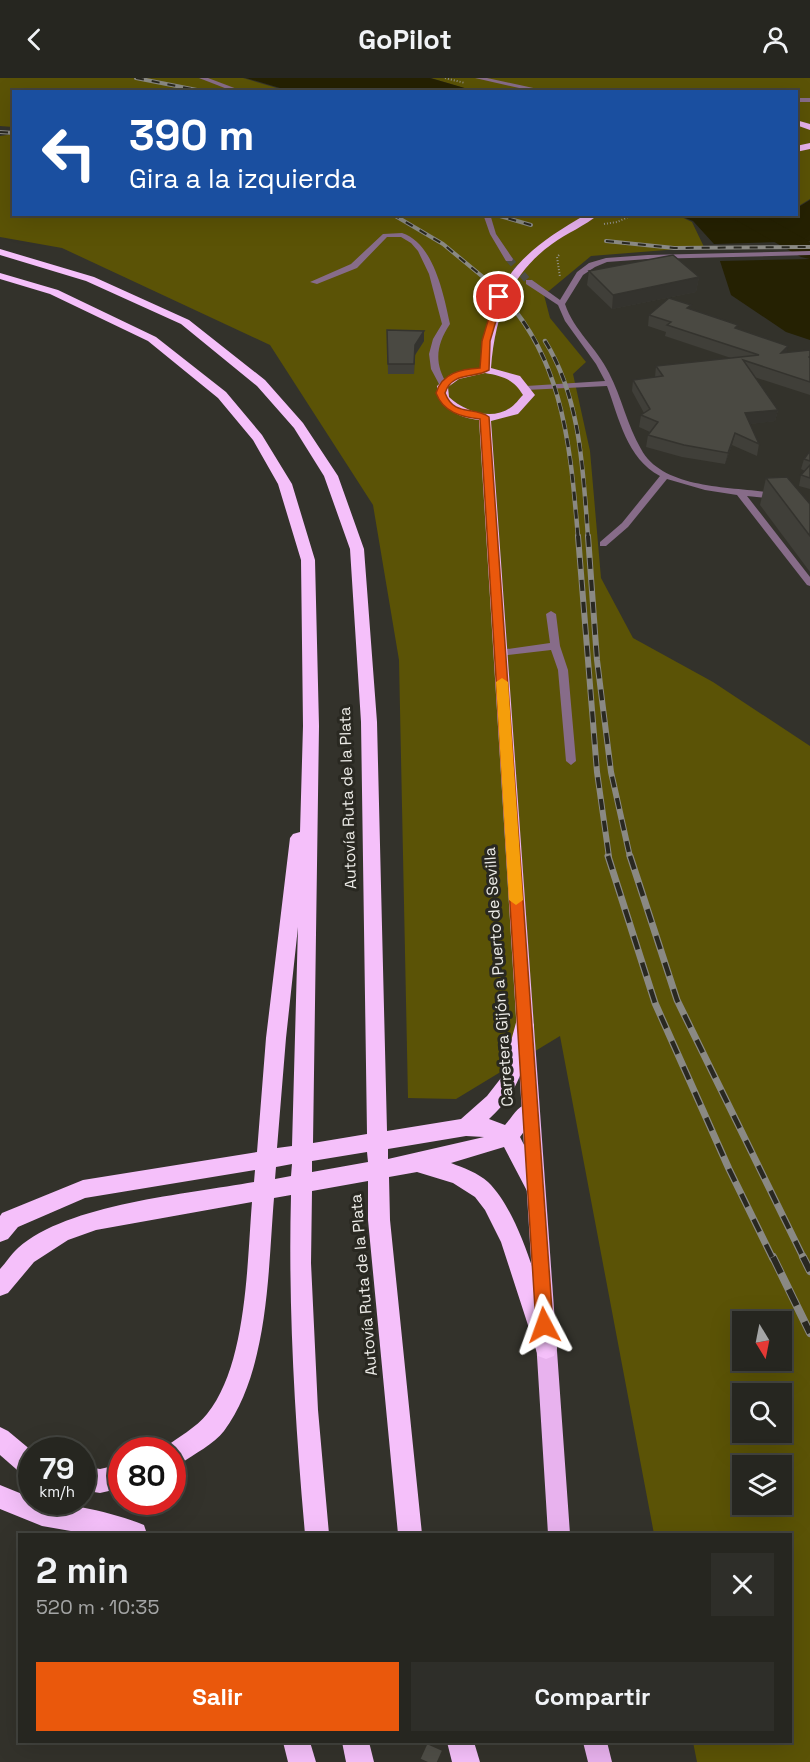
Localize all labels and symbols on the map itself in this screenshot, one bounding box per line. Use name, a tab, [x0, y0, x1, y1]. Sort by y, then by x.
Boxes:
pin	[473, 271, 524, 322]
street label: Autovía Ruta de la Plata	[334, 706, 361, 890]
street label: Carretera Gijón a Puerto de Sevilla	[479, 847, 518, 1107]
street label: Autovía Ruta de la Plata	[345, 1193, 382, 1377]
position arrow	[512, 1293, 576, 1357]
north arrow	[732, 1311, 792, 1371]
speed limit sign: 80	[108, 1437, 186, 1515]

